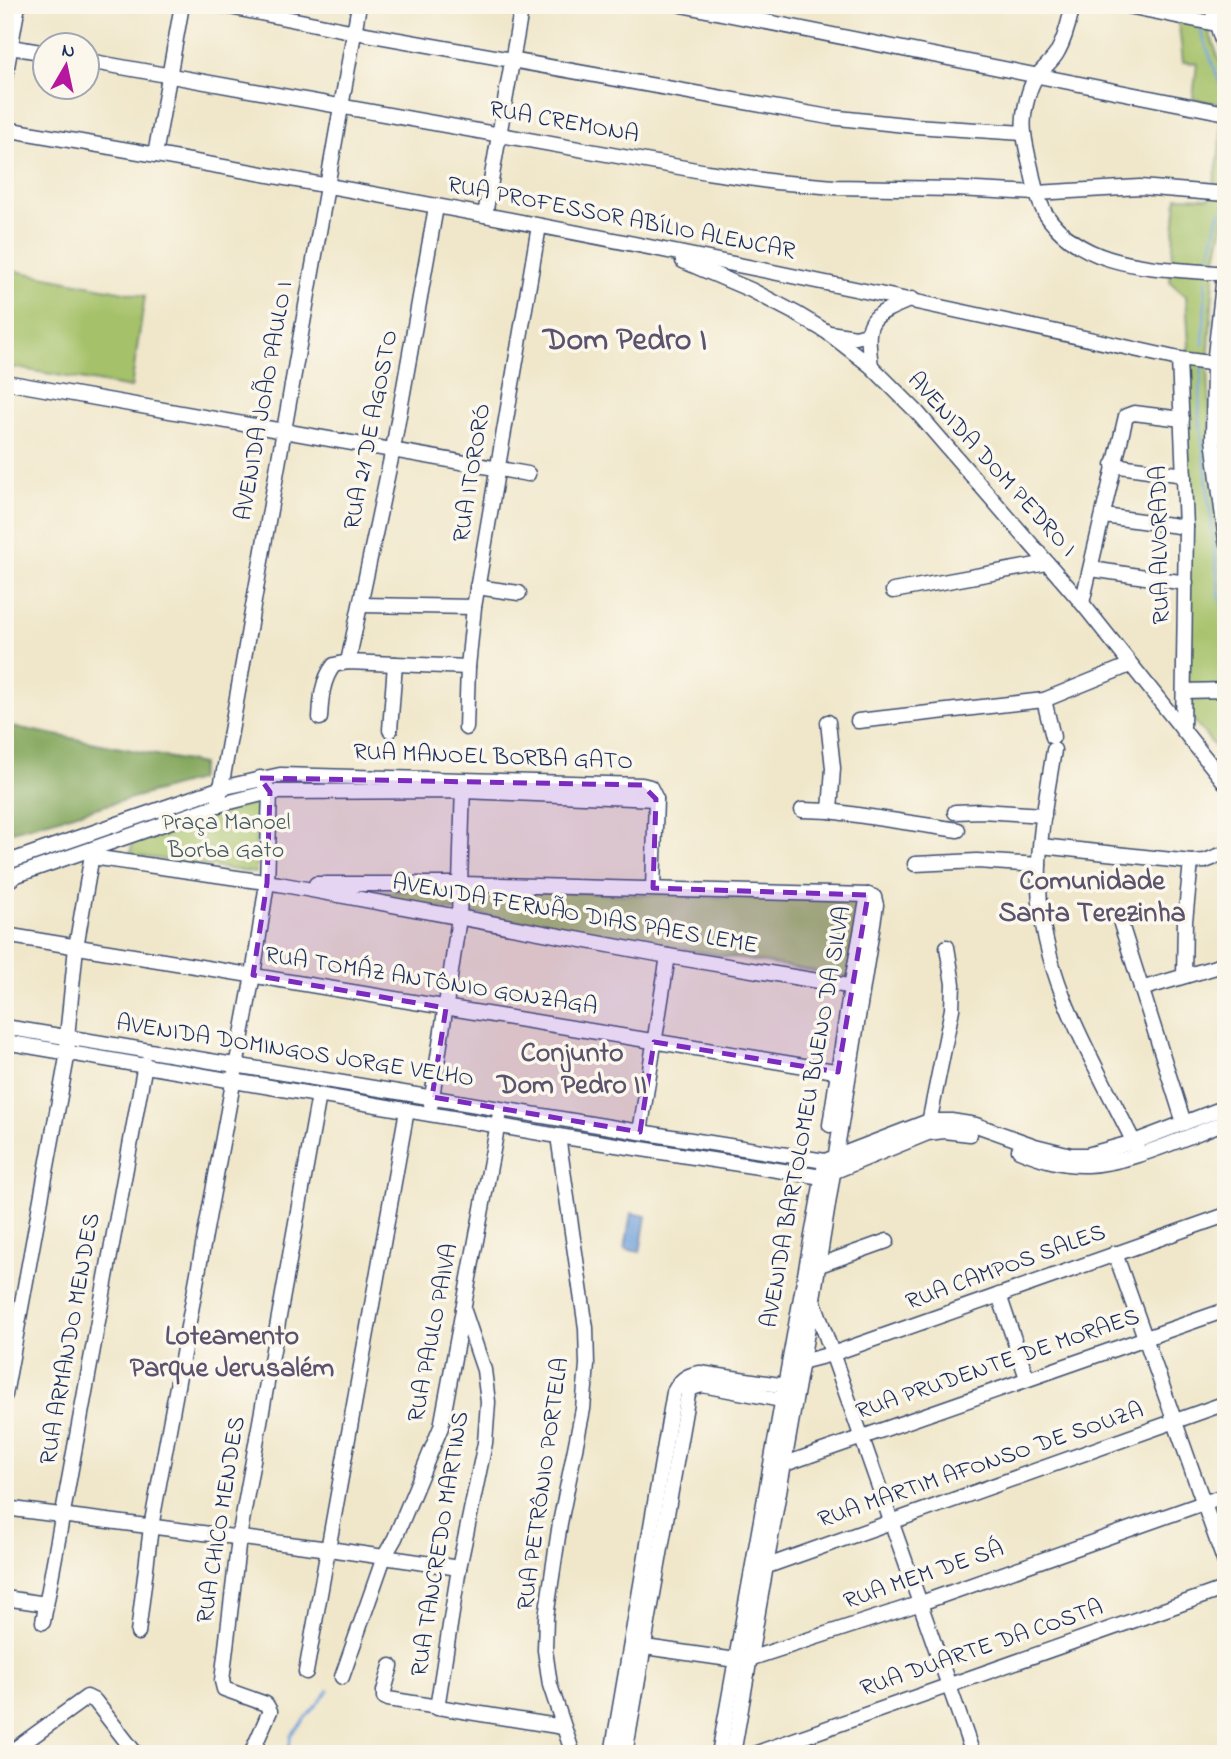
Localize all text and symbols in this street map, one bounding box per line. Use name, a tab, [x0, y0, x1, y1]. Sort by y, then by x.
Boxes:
north arrow	[32, 32, 102, 102]
text: N	[60, 37, 77, 66]
street label: RUA CREMONA	[486, 93, 642, 153]
street label: RUA PROFESSOR ABÍLIO ALENCAR	[444, 168, 799, 270]
street label: AVENIDA JOÃO PAULO I	[227, 279, 303, 523]
district label: Dom Pedro I	[541, 318, 707, 365]
street label: RUA 21 DE AGOSTO	[335, 327, 409, 533]
street label: AVENIDA DOM PEDRO I	[898, 365, 1084, 565]
street label: RUA ITORORÓ	[445, 401, 501, 545]
street label: RUA ALVORADA	[1142, 465, 1180, 625]
street label: RUA MANOEL BORBA GATO	[352, 736, 634, 780]
park label: Praça Manoel Borba Gato	[161, 806, 291, 869]
district label: Comunidade Santa Terezinha	[998, 862, 1186, 935]
street label: AVENIDA FERNÃO DIAS PAES LEME	[389, 866, 761, 964]
street label: AVENIDA BARTOLOMEU BUENO DA SILVA	[753, 903, 861, 1331]
street label: RUA TOMÁZ ANTÔNIO GONZAGA	[262, 938, 600, 1026]
street label: AVENIDA DOMINGOS JORGE VELHO	[114, 1006, 476, 1098]
district label: Conjunto Dom Pedro II	[495, 1034, 647, 1107]
street label: RUA ARMANDO MENDES	[32, 1210, 110, 1468]
street label: RUA CAMPOS SALES	[901, 1216, 1111, 1320]
street label: RUA PAULO PAIVA	[400, 1241, 468, 1425]
street label: RUA PRUDENTE DE MORAES	[851, 1300, 1145, 1430]
district label: Loteamento Parque Jerusalém	[130, 1317, 335, 1390]
street label: RUA PETRÔNIO PORTELA	[509, 1355, 579, 1613]
street label: RUA MARTIM AFONSO DE SOUZA	[813, 1394, 1149, 1538]
street label: RUA TANCREDO MARTINS	[403, 1409, 479, 1679]
street label: RUA CHICO MENDES	[188, 1414, 256, 1626]
street label: RUA MEM DE SÁ	[839, 1532, 1009, 1620]
street label: RUA DUARTE DA COSTA	[856, 1591, 1108, 1707]

